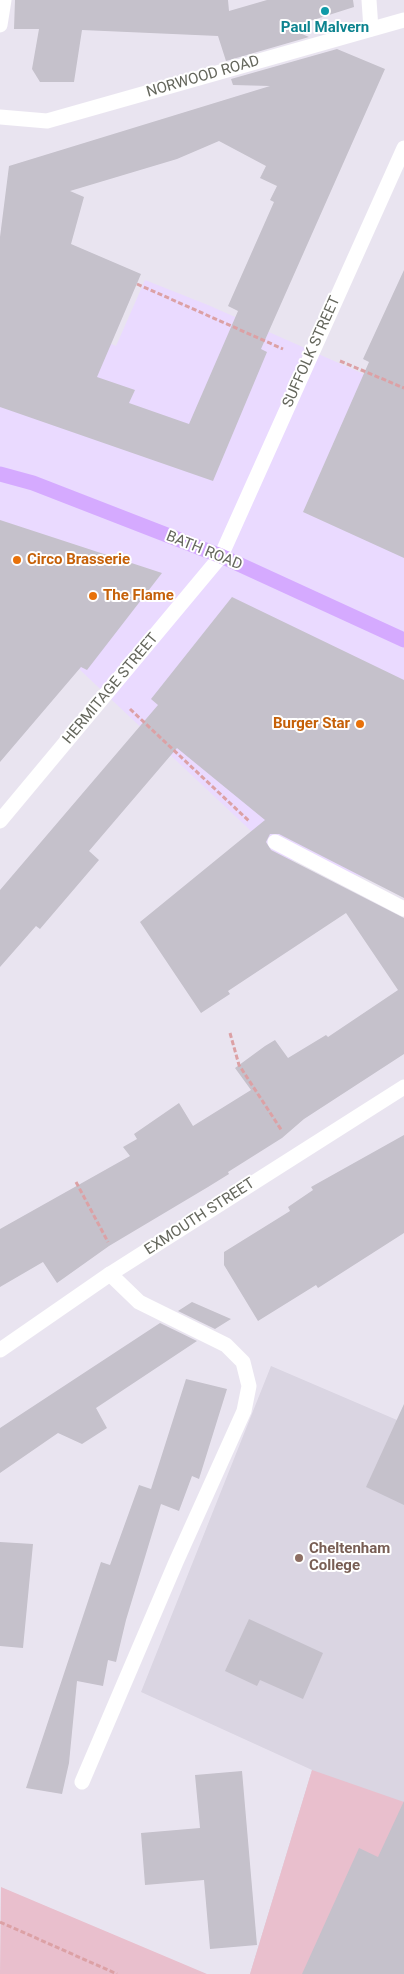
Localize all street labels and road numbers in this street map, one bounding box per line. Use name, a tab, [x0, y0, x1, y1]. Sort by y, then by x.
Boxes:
street label: NORWOOD ROAD	[144, 52, 262, 102]
street label: SUFFOLK STREET	[279, 294, 345, 410]
street label: BATH ROAD	[163, 528, 245, 574]
street label: HERMITAGE STREET	[59, 630, 163, 748]
street label: EXMOUTH STREET	[142, 1175, 258, 1259]

